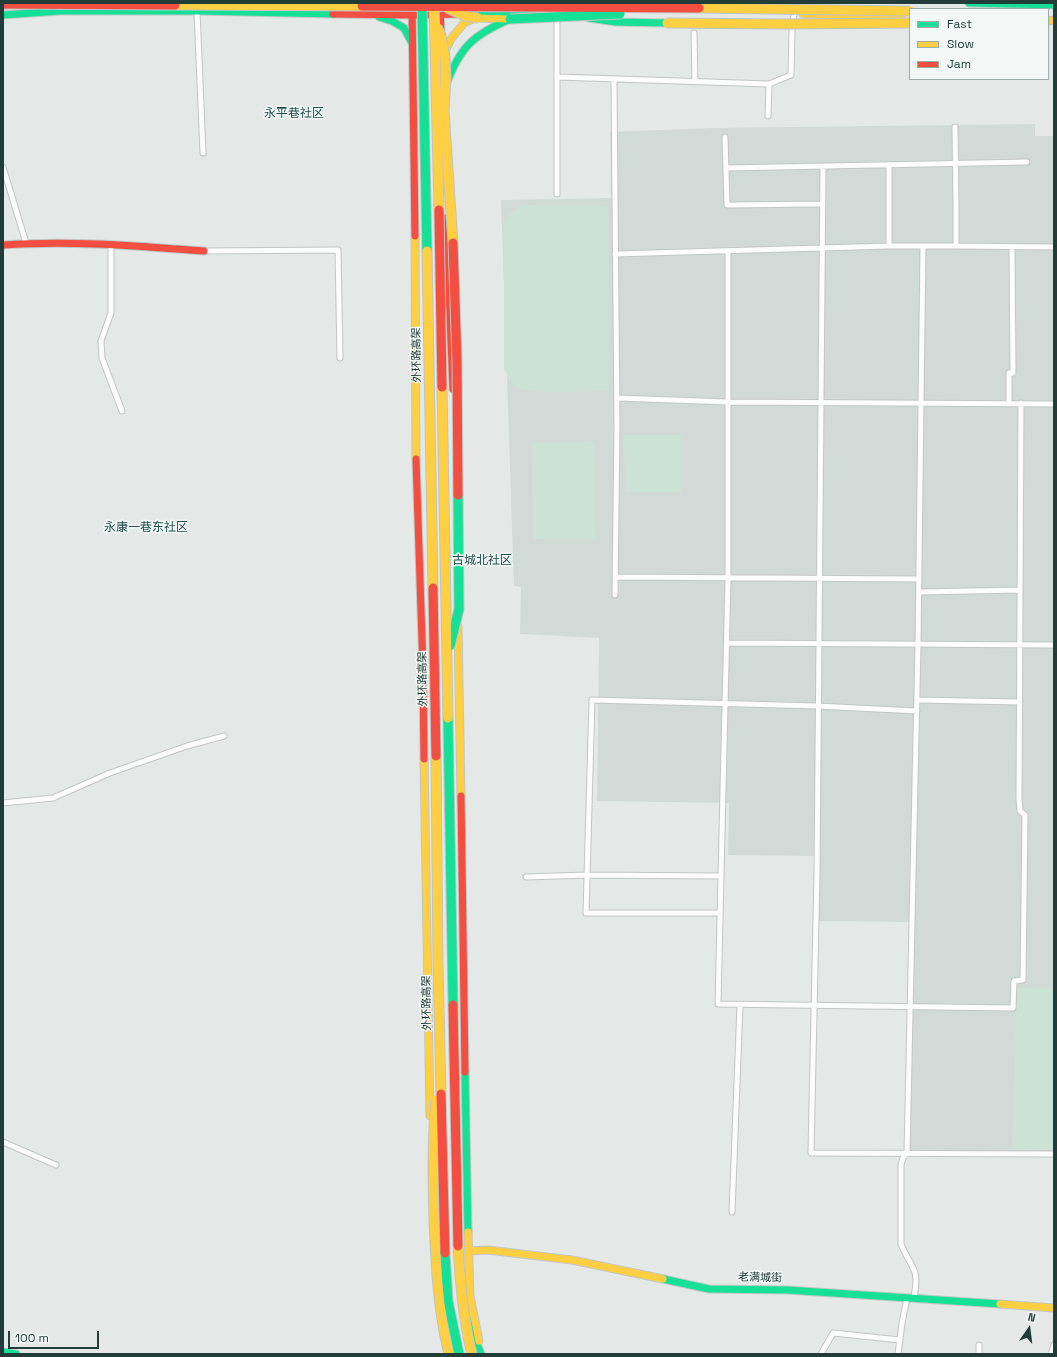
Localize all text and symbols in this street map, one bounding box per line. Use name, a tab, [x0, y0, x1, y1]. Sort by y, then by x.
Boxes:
legend	[909, 8, 1049, 80]
text: Fast	[947, 16, 972, 32]
text: Slow	[947, 36, 974, 52]
text: Jam	[947, 56, 971, 72]
district label: 永平巷社区	[264, 107, 324, 121]
street label: 外环路高架	[410, 327, 424, 383]
district label: 永康一巷东社区	[104, 521, 188, 535]
district label: 古城北社区	[452, 554, 512, 568]
street label: 外环路高架	[416, 651, 430, 707]
street label: 外环路高架	[420, 975, 434, 1031]
street label: 老满城街	[738, 1271, 782, 1285]
north arrow	[1009, 1309, 1049, 1349]
text: N	[1027, 1310, 1037, 1325]
scale bar	[10, 1323, 101, 1349]
text: 100 m	[15, 1330, 49, 1346]

